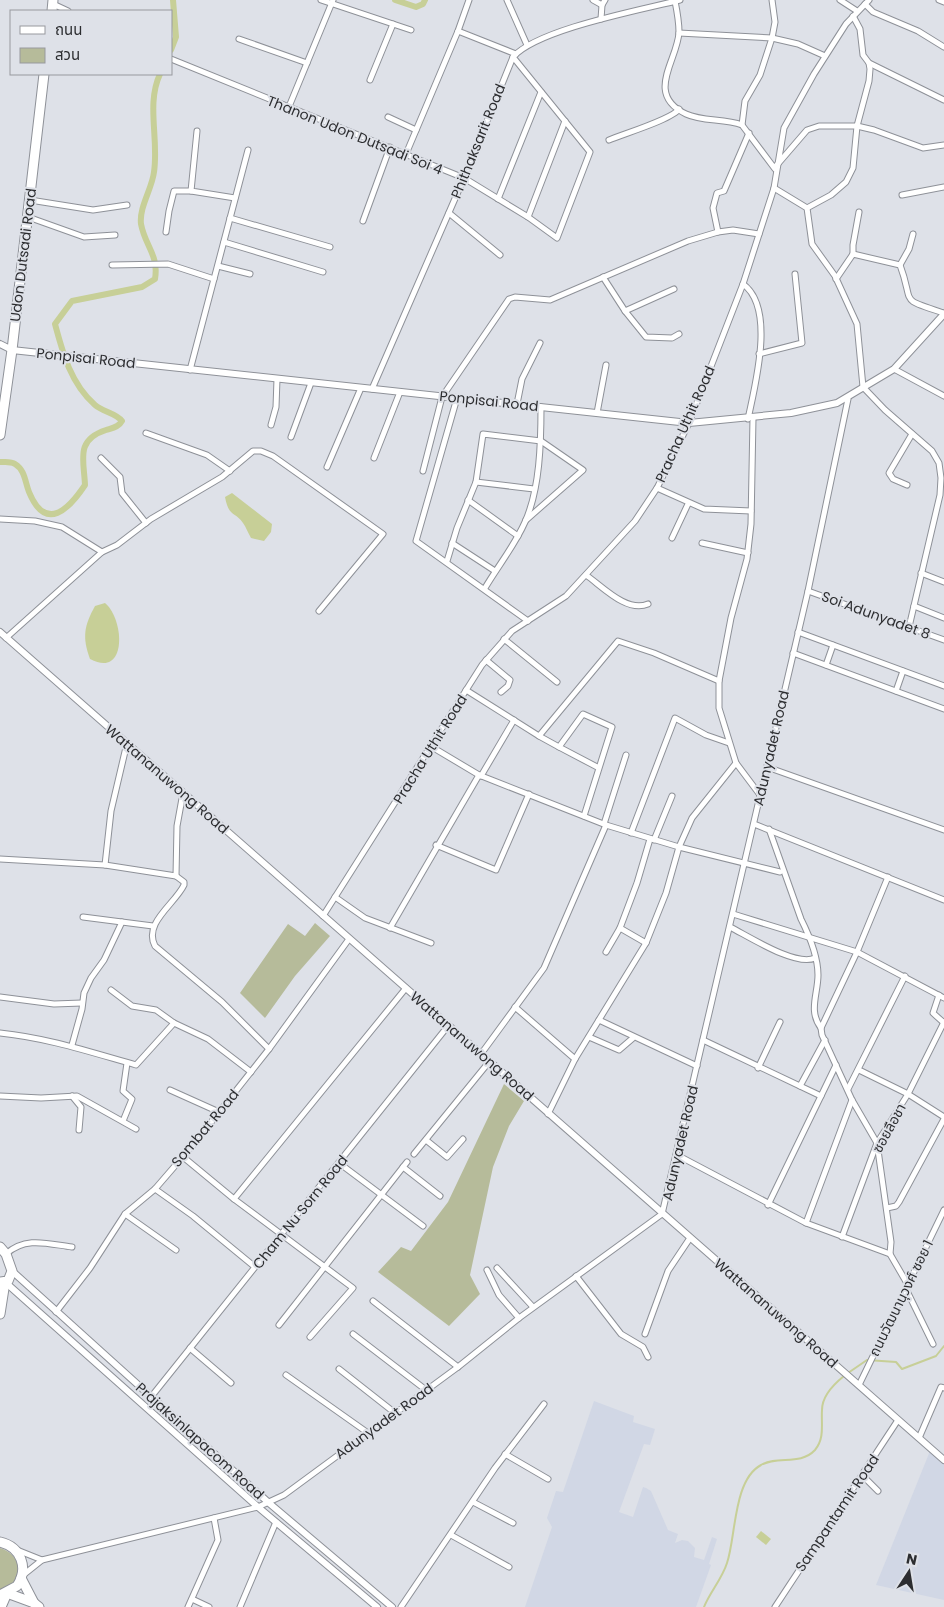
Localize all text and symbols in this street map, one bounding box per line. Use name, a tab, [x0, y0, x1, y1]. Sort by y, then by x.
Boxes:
legend	[10, 10, 172, 75]
text: ถนน	[55, 19, 82, 40]
text: สวน	[55, 44, 80, 65]
street label: Phithaksarit Road	[446, 81, 510, 201]
street label: Thanon Udon Dutsadi Soi 4	[264, 91, 446, 180]
street label: Udon Dutsadi Road	[5, 187, 41, 323]
street label: Ponpisai Road	[36, 343, 136, 373]
street label: Pracha Uthit Road	[650, 363, 720, 485]
street label: Ponpisai Road	[439, 386, 539, 416]
street label: Soi Adunyadet 8	[819, 586, 933, 644]
street label: Adunyadet Road	[748, 688, 794, 808]
street label: Pracha Uthit Road	[388, 690, 472, 808]
street label: Wattananuwong Road	[101, 720, 233, 838]
street label: Wattananuwong Road	[406, 987, 538, 1105]
street label: Adunyadet Road	[657, 1083, 703, 1203]
street label: Sombat Road	[167, 1085, 243, 1171]
street label: ซอยลือชา	[867, 1100, 911, 1156]
street label: Cham Nu Sorn Road	[248, 1151, 352, 1273]
street label: ถนนวัฒนานุวงศ์ ซอย 1	[864, 1236, 938, 1360]
street label: Wattananuwong Road	[710, 1254, 842, 1372]
street label: Prajaksinlapacom Road	[131, 1378, 269, 1504]
street label: Adunyadet Road	[331, 1378, 437, 1464]
street label: Sampantamit Road	[790, 1450, 884, 1576]
north arrow	[884, 1547, 934, 1597]
text: N	[904, 1548, 919, 1570]

